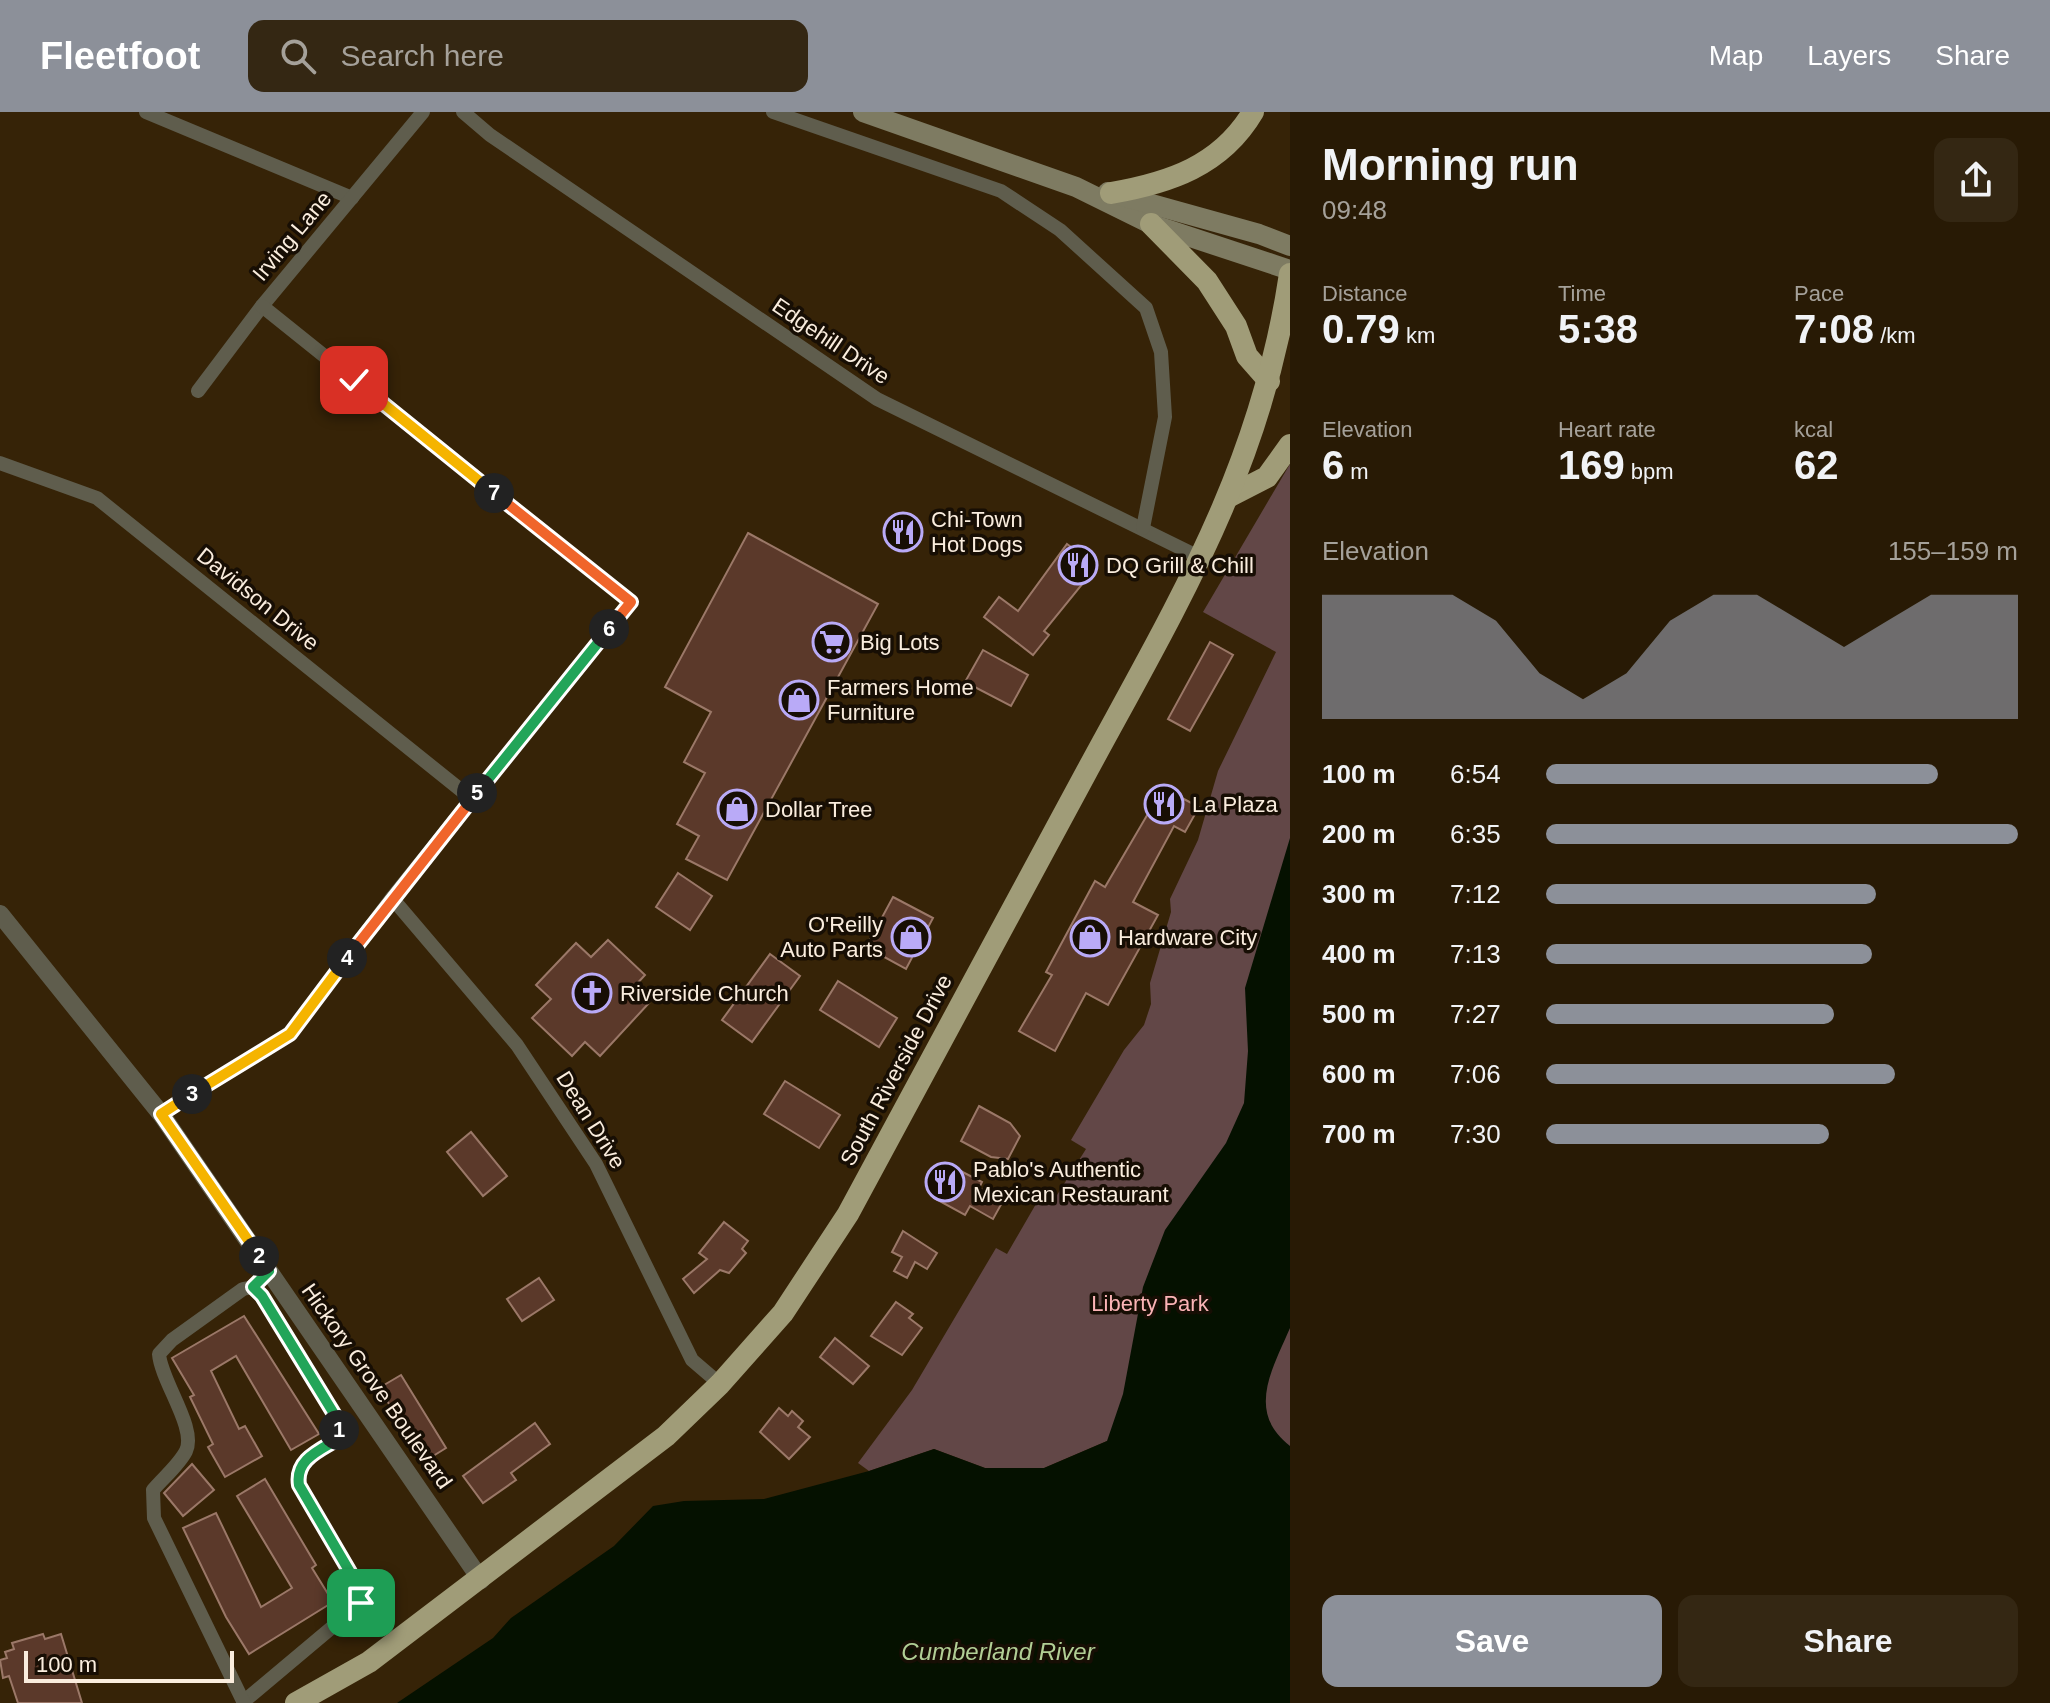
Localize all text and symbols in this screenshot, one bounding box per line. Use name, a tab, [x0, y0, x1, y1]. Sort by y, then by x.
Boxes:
search box	[248, 20, 808, 92]
icon: search	[276, 34, 320, 78]
text: Fleetfoot	[40, 35, 200, 77]
text: Search here	[340, 39, 504, 72]
text: Map	[1709, 40, 1763, 71]
text: Layers	[1807, 40, 1891, 71]
text: Share	[1935, 40, 2010, 71]
button: share	[1934, 138, 2018, 222]
text: Morning run	[1322, 140, 1579, 189]
street label: Irving Lane	[247, 186, 337, 286]
text: 09:48	[1322, 195, 1387, 225]
text: Distance	[1322, 281, 1408, 306]
text: Time	[1558, 281, 1606, 306]
text: Pace	[1794, 281, 1844, 306]
street label: Edgehill Drive	[768, 293, 894, 389]
text: 0.79	[1322, 307, 1400, 351]
text: 5:38	[1558, 307, 1638, 351]
text: 7:08	[1794, 307, 1874, 351]
text: km	[1400, 323, 1435, 348]
text: /km	[1874, 323, 1916, 348]
pin	[320, 346, 388, 414]
icon: check	[332, 358, 376, 402]
text: Elevation	[1322, 417, 1413, 442]
text: Heart rate	[1558, 417, 1656, 442]
text: kcal	[1794, 417, 1833, 442]
text: 6	[1322, 443, 1344, 487]
text: 169	[1558, 443, 1625, 487]
text: 62	[1794, 443, 1839, 487]
text: m	[1344, 459, 1369, 484]
text: bpm	[1625, 459, 1674, 484]
pin: 7	[474, 473, 514, 513]
text: 7	[488, 480, 500, 505]
place label: Chi-Town Hot Dogs	[931, 507, 1023, 557]
restaurant icon: Chi-Town Hot Dogs	[882, 511, 924, 553]
text: Elevation	[1322, 536, 1429, 566]
text: 155–159 m	[1888, 536, 2018, 566]
street label: Davidson Drive	[192, 542, 324, 656]
restaurant icon: DQ Grill & Chill	[1057, 544, 1099, 586]
place label: DQ Grill & Chill	[1106, 553, 1254, 578]
pin: 6	[589, 609, 629, 649]
text: 6	[603, 616, 615, 641]
supermarket icon: Big Lots	[811, 621, 853, 663]
place label: Big Lots	[860, 630, 940, 655]
place label: Farmers Home Furniture	[827, 675, 974, 725]
shop icon: Farmers Home Furniture	[778, 679, 820, 721]
text: 100 m	[1322, 759, 1396, 789]
text: 6:54	[1450, 759, 1501, 789]
pin: 5	[457, 773, 497, 813]
text: 5	[471, 780, 483, 805]
restaurant icon: La Plaza	[1143, 783, 1185, 825]
shop icon: Dollar Tree	[716, 788, 758, 830]
place label: La Plaza	[1192, 792, 1278, 817]
place label: Dollar Tree	[765, 797, 873, 822]
text: 200 m	[1322, 819, 1396, 849]
text: 6:35	[1450, 819, 1501, 849]
text: 300 m	[1322, 879, 1396, 909]
text: 7:12	[1450, 879, 1501, 909]
place label: O'Reilly Auto Parts	[780, 912, 883, 962]
shop icon: O'Reilly Auto Parts	[890, 916, 932, 958]
shop icon: Hardware City	[1069, 916, 1111, 958]
place label: Hardware City	[1118, 925, 1257, 950]
pin: 4	[327, 938, 367, 978]
text: 400 m	[1322, 939, 1396, 969]
text: 7:13	[1450, 939, 1501, 969]
text: 4	[341, 945, 353, 970]
street label: South Riverside Drive	[835, 970, 957, 1170]
church icon: Riverside Church	[571, 972, 613, 1014]
place label: Riverside Church	[620, 981, 789, 1006]
text: 500 m	[1322, 999, 1396, 1029]
text: 7:27	[1450, 999, 1501, 1029]
text: 600 m	[1322, 1059, 1396, 1089]
text: 7:06	[1450, 1059, 1501, 1089]
street label: Dean Drive	[551, 1067, 631, 1173]
pin: 3	[172, 1074, 212, 1114]
text: 3	[186, 1081, 198, 1106]
text: 700 m	[1322, 1119, 1396, 1149]
text: 7:30	[1450, 1119, 1501, 1149]
place label: Pablo's Authentic Mexican Restaurant	[973, 1157, 1169, 1207]
restaurant icon: Pablo's Authentic Mexican Restaurant	[924, 1161, 966, 1203]
pin: 2	[239, 1236, 279, 1276]
text: 2	[253, 1243, 265, 1268]
street label: Hickory Grove Boulevard	[297, 1279, 457, 1493]
park label: Liberty Park	[1091, 1291, 1210, 1316]
pin: 1	[319, 1410, 359, 1450]
text: 1	[333, 1417, 345, 1442]
pin	[327, 1569, 395, 1637]
icon: arrive	[339, 1581, 383, 1625]
button: Save	[1322, 1595, 1662, 1687]
button: Share	[1678, 1595, 2018, 1687]
water label: Cumberland River	[901, 1638, 1096, 1665]
scale bar	[24, 1647, 234, 1683]
text: 100 m	[36, 1652, 97, 1677]

